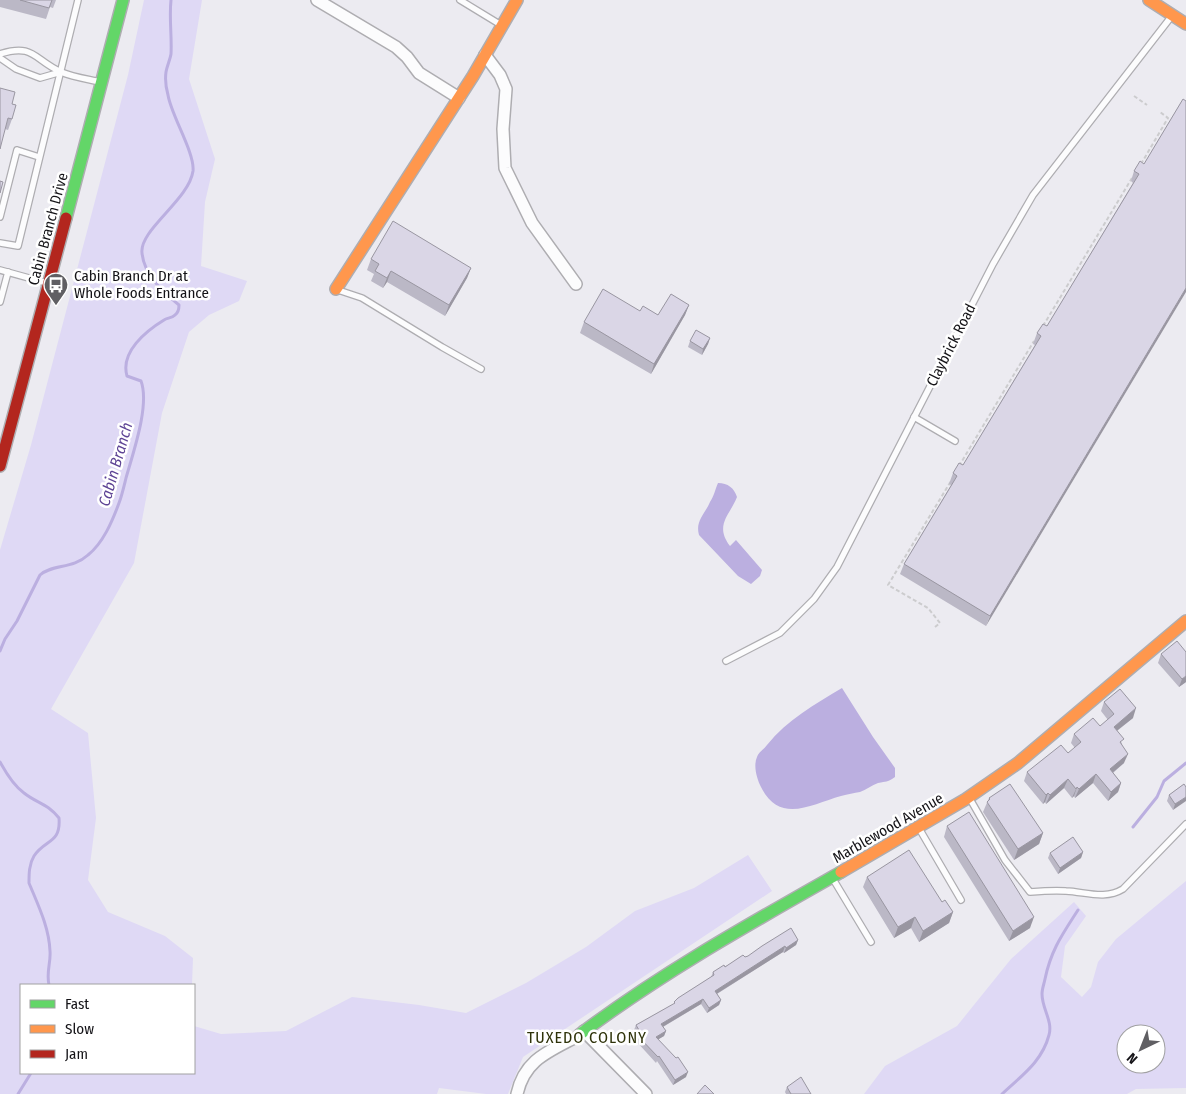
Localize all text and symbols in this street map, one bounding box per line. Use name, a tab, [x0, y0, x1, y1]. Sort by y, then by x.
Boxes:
street label: Cabin Branch Drive	[24, 171, 72, 287]
place label: Cabin Branch Dr at Whole Foods Entrance	[74, 267, 209, 302]
bus stop icon: Cabin Branch Dr at Whole Foods Entrance	[43, 272, 69, 306]
street label: Claybrick Road	[923, 301, 979, 389]
water label: Cabin Branch	[94, 420, 137, 508]
street label: Marblewood Avenue	[829, 789, 947, 867]
legend	[20, 984, 195, 1074]
text: Fast	[65, 995, 89, 1013]
text: Slow	[65, 1020, 94, 1038]
north arrow	[1116, 1024, 1166, 1074]
district label: TUXEDO COLONY	[527, 1028, 647, 1047]
text: Jam	[65, 1045, 88, 1063]
text: N	[1124, 1049, 1141, 1067]

